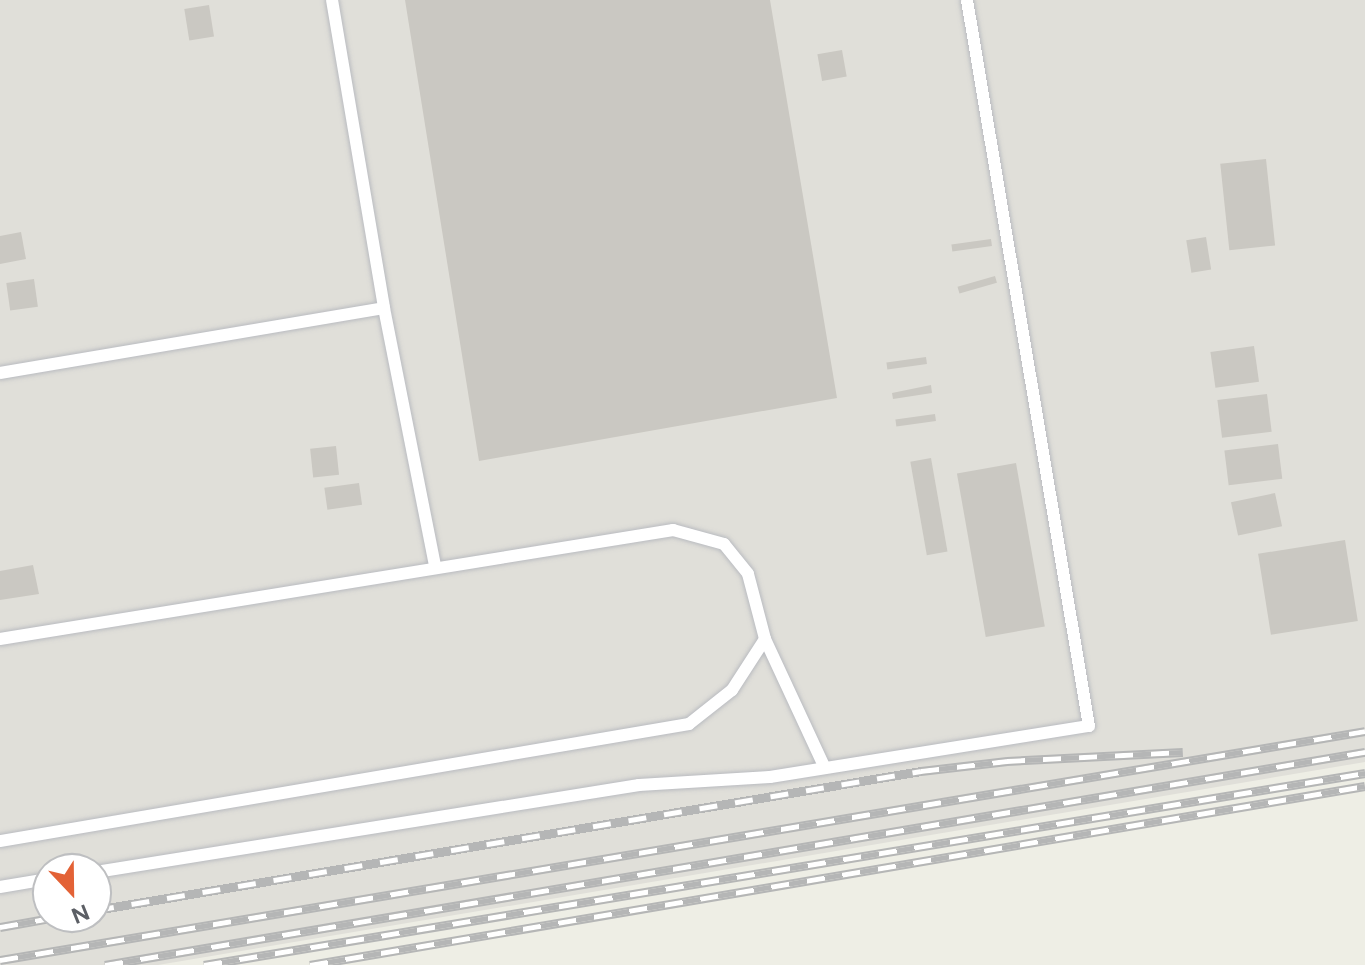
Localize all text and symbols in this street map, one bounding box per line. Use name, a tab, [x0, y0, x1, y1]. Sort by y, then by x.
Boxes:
north arrow	[32, 853, 112, 933]
text: N	[67, 898, 93, 930]

